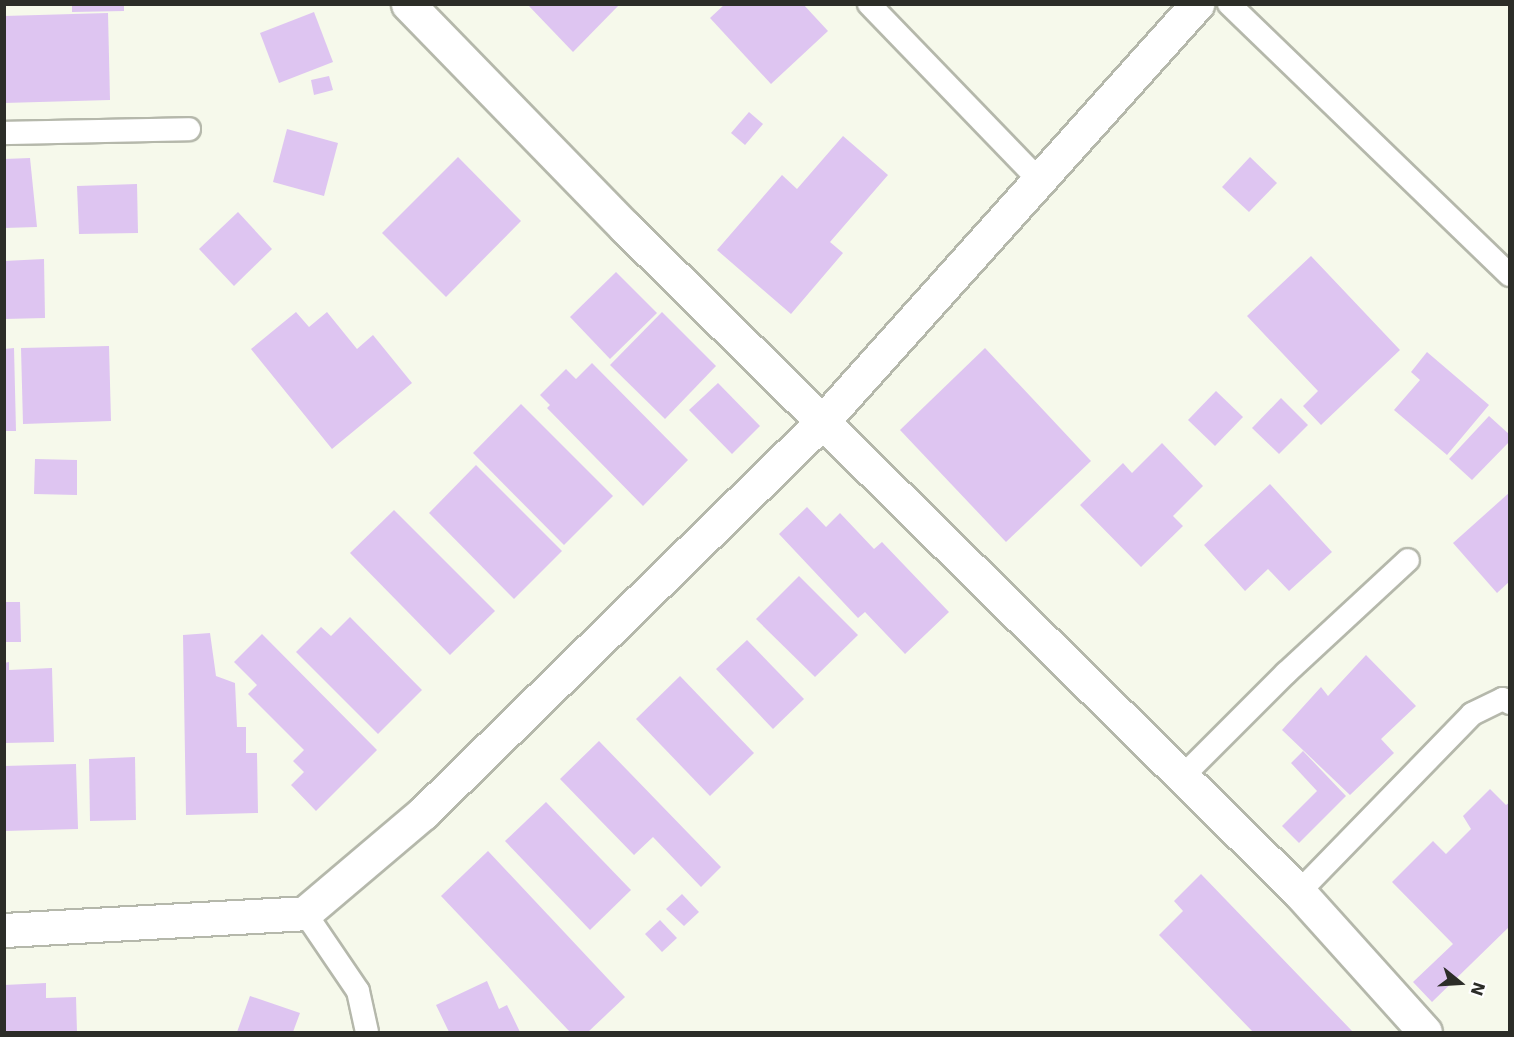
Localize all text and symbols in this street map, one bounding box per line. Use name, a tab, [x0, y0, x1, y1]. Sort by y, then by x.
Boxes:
north arrow	[1430, 953, 1490, 1013]
text: N	[1466, 979, 1489, 998]

